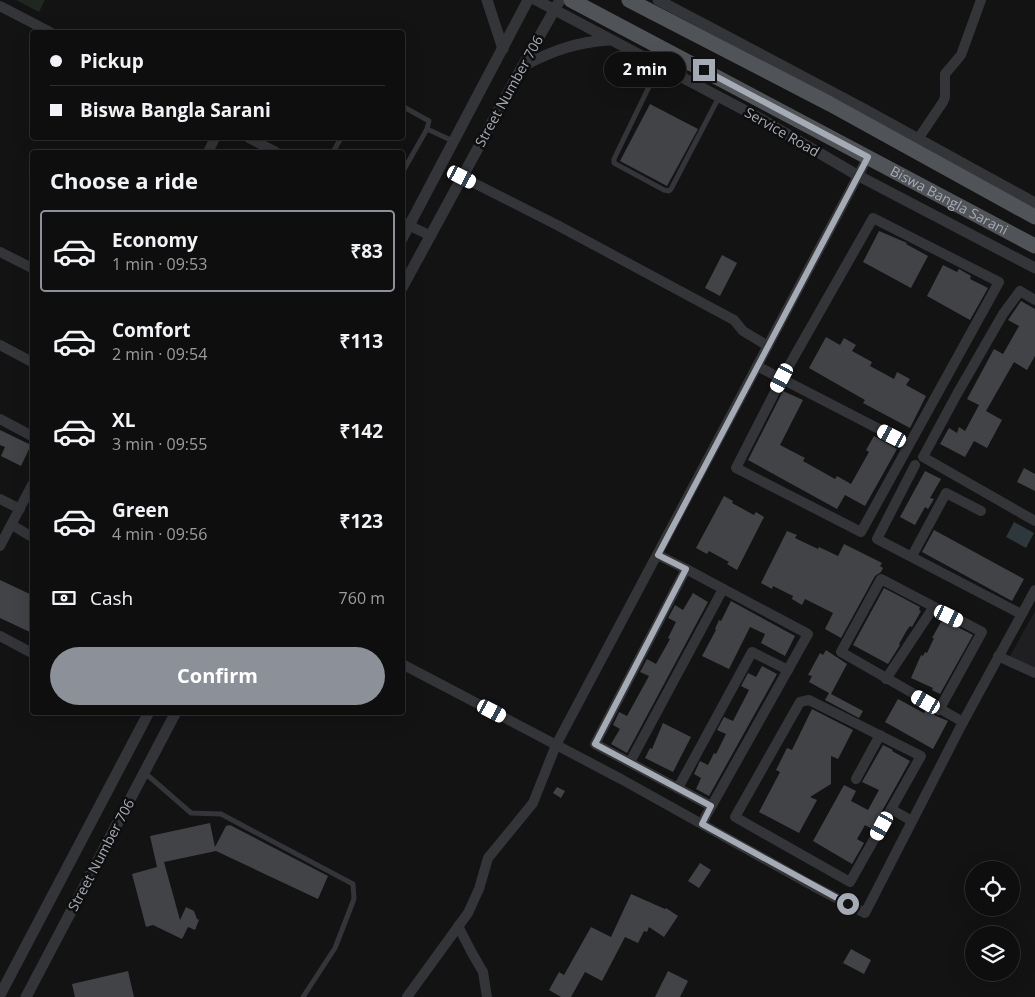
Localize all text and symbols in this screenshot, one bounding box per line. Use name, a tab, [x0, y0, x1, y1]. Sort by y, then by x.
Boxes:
street label: Street Number 706	[470, 32, 547, 150]
text: Pickup	[80, 48, 144, 74]
callout: 2 min	[604, 52, 686, 88]
text: 2 min	[623, 58, 667, 80]
route end	[693, 59, 715, 81]
text: Biswa Bangla Sarani	[80, 97, 271, 123]
street label: Service Road	[741, 102, 823, 161]
street label: Biswa Bangla Sarani	[887, 161, 1012, 239]
car	[445, 164, 478, 190]
text: Choose a ride	[50, 165, 198, 195]
text: Economy	[112, 227, 198, 253]
icon: car	[52, 229, 97, 274]
text: ₹83	[350, 238, 383, 264]
text: 1 min · 09:53	[112, 253, 207, 275]
text: Comfort	[112, 317, 191, 343]
icon: car	[52, 319, 97, 364]
text: ₹113	[340, 328, 383, 354]
text: 2 min · 09:54	[112, 343, 207, 365]
car	[768, 361, 795, 395]
text: XL	[112, 407, 135, 433]
icon: car	[52, 409, 97, 454]
text: ₹142	[340, 418, 383, 444]
car	[875, 422, 908, 450]
text: 3 min · 09:55	[112, 433, 207, 455]
text: Green	[112, 497, 169, 523]
icon: car	[52, 499, 97, 544]
text: ₹123	[340, 508, 383, 534]
text: 4 min · 09:56	[112, 523, 207, 545]
icon: cash	[50, 584, 78, 612]
text: Cash	[90, 585, 133, 611]
text: 760 m	[339, 587, 385, 609]
car	[932, 603, 965, 629]
button: Confirm	[50, 647, 385, 705]
car	[909, 688, 942, 716]
car	[475, 697, 508, 725]
street label: Street Number 706	[63, 795, 138, 914]
car	[868, 809, 895, 843]
map controls	[965, 861, 1020, 981]
button: locate	[965, 861, 1020, 916]
route start	[837, 893, 859, 915]
button: layers	[965, 926, 1020, 981]

